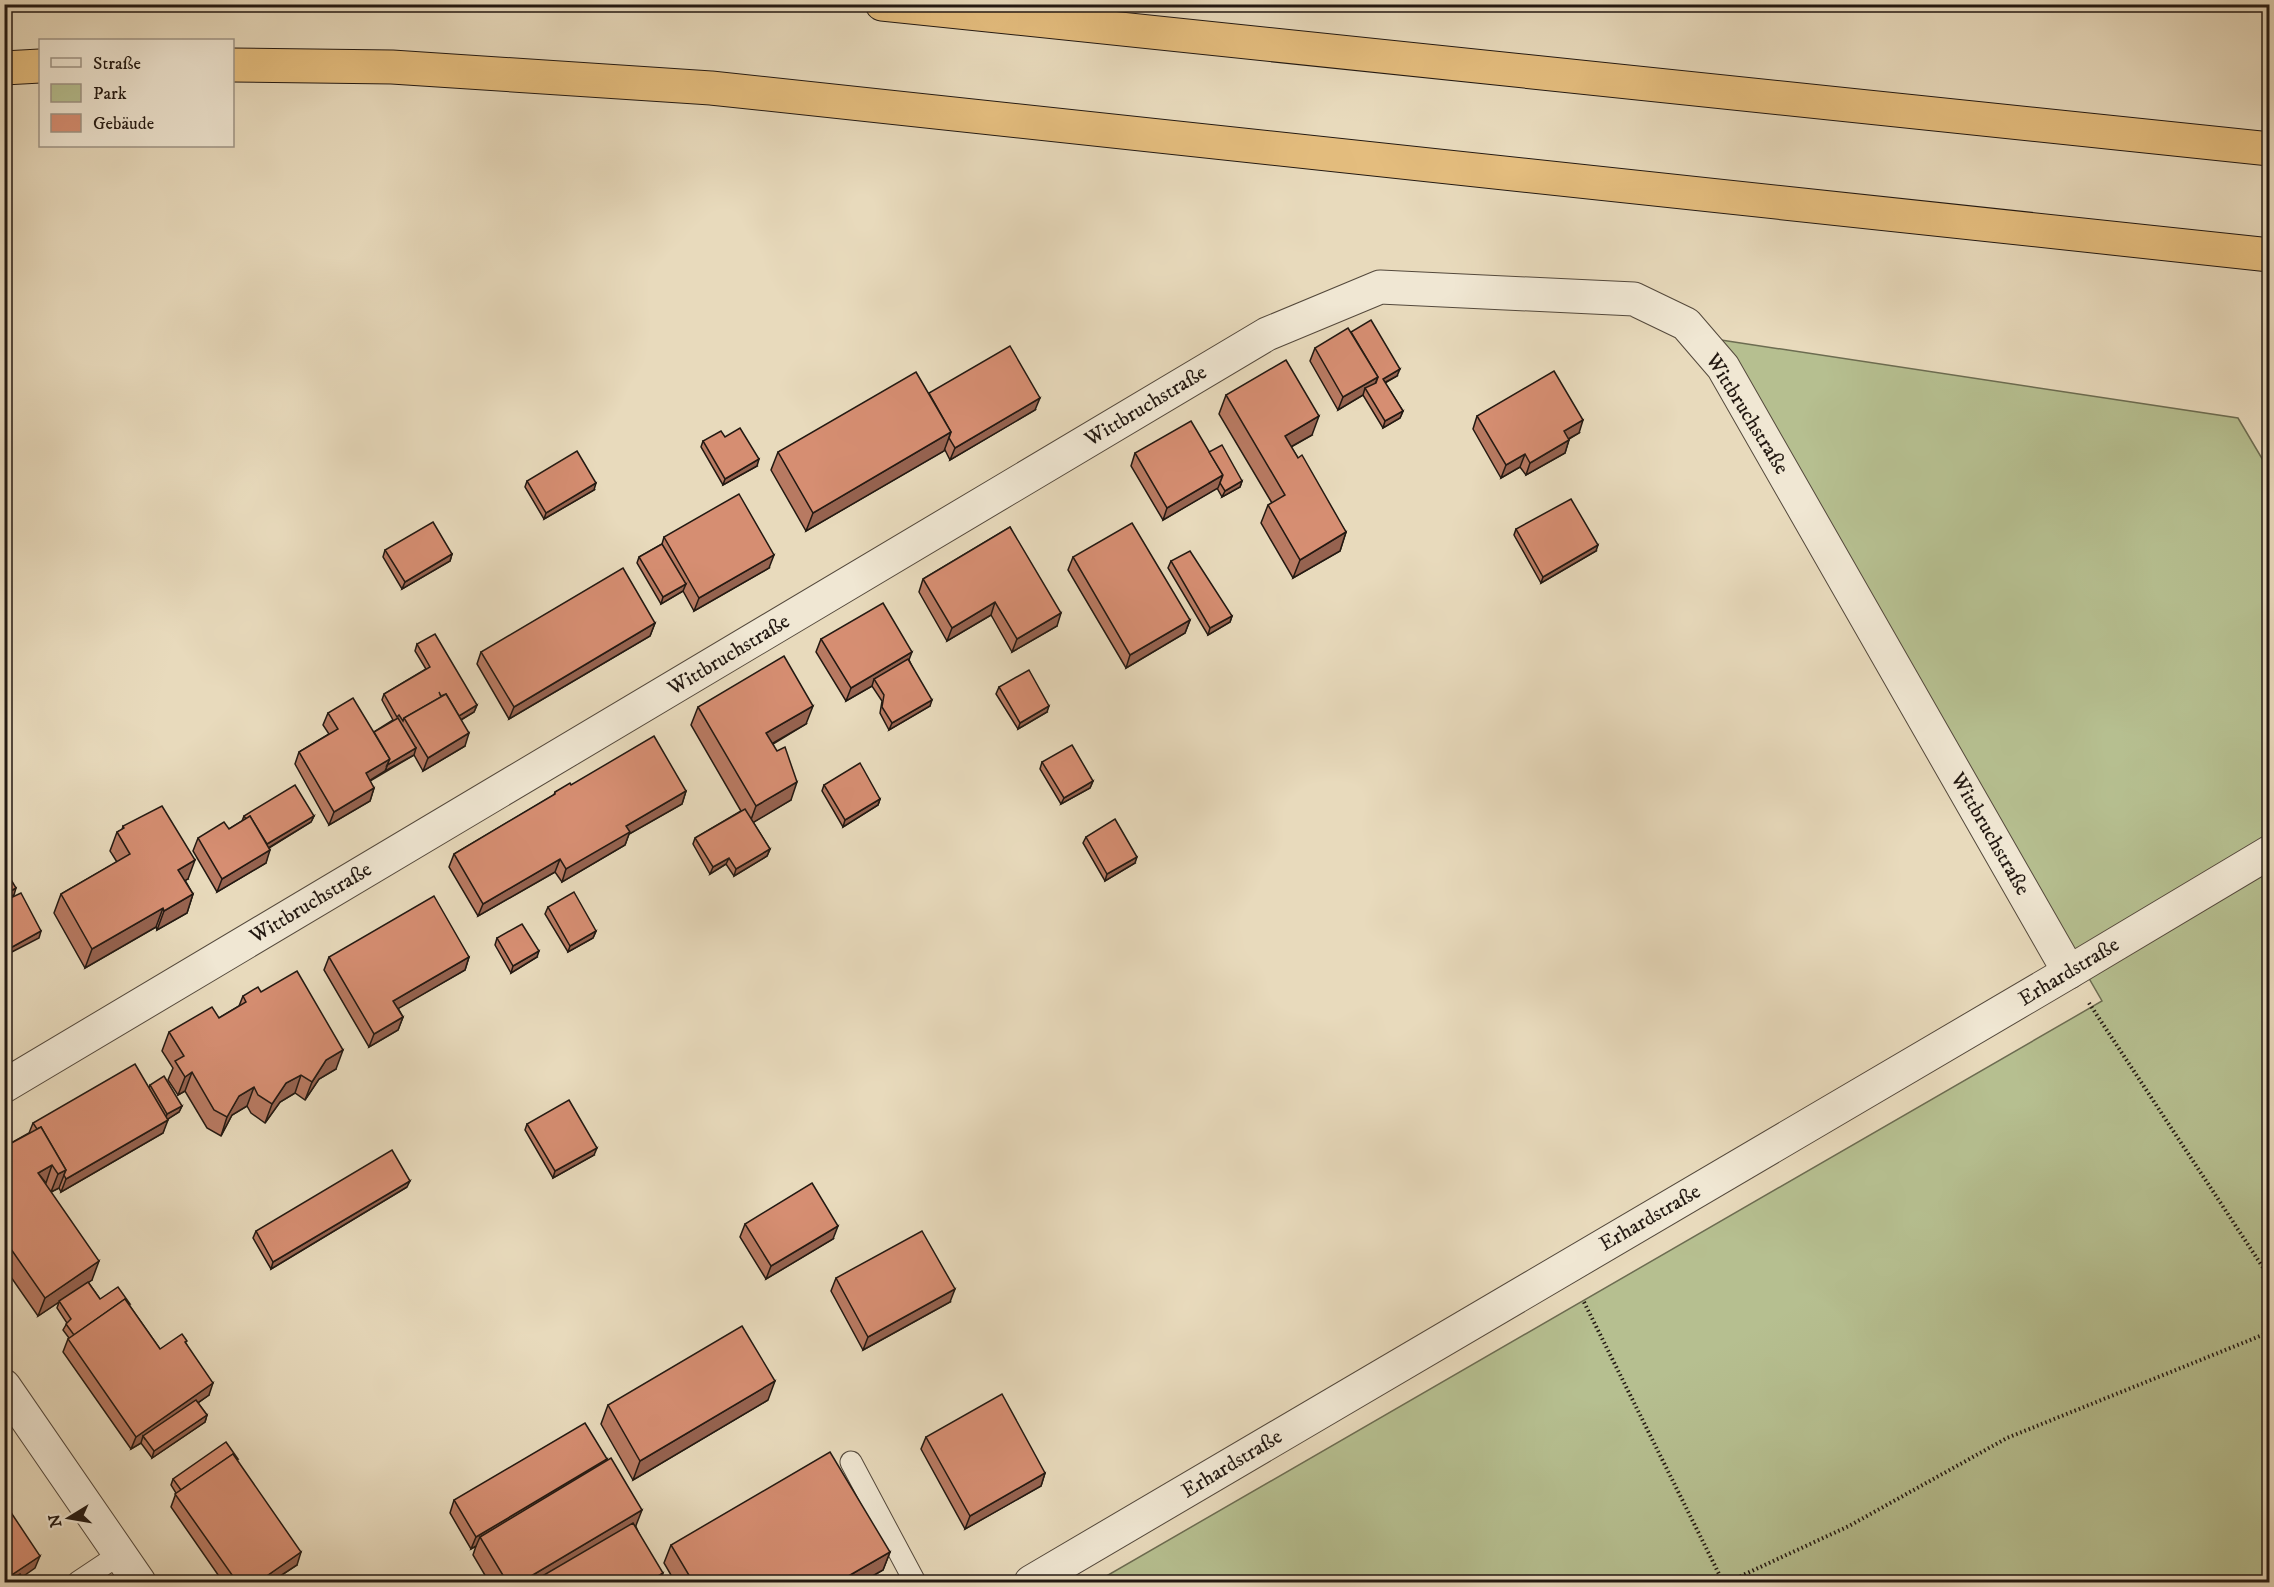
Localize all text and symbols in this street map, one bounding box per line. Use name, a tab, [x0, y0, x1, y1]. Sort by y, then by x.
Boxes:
legend	[39, 39, 234, 147]
text: Straße	[93, 53, 141, 75]
text: Park	[93, 83, 127, 105]
text: Gebäude	[93, 113, 154, 135]
street label: Wittbruchstraße	[1699, 348, 1795, 479]
street label: Wittbruchstraße	[1079, 359, 1212, 453]
street label: Wittbruchstraße	[662, 608, 795, 702]
street label: Wittbruchstraße	[1944, 767, 2036, 900]
street label: Wittbruchstraße	[244, 856, 377, 950]
street label: Erhardstraße	[2014, 932, 2124, 1012]
street label: Erhardstraße	[1595, 1178, 1706, 1257]
street label: Erhardstraße	[1177, 1424, 1287, 1504]
north arrow	[39, 1488, 99, 1548]
text: N	[44, 1512, 66, 1529]

